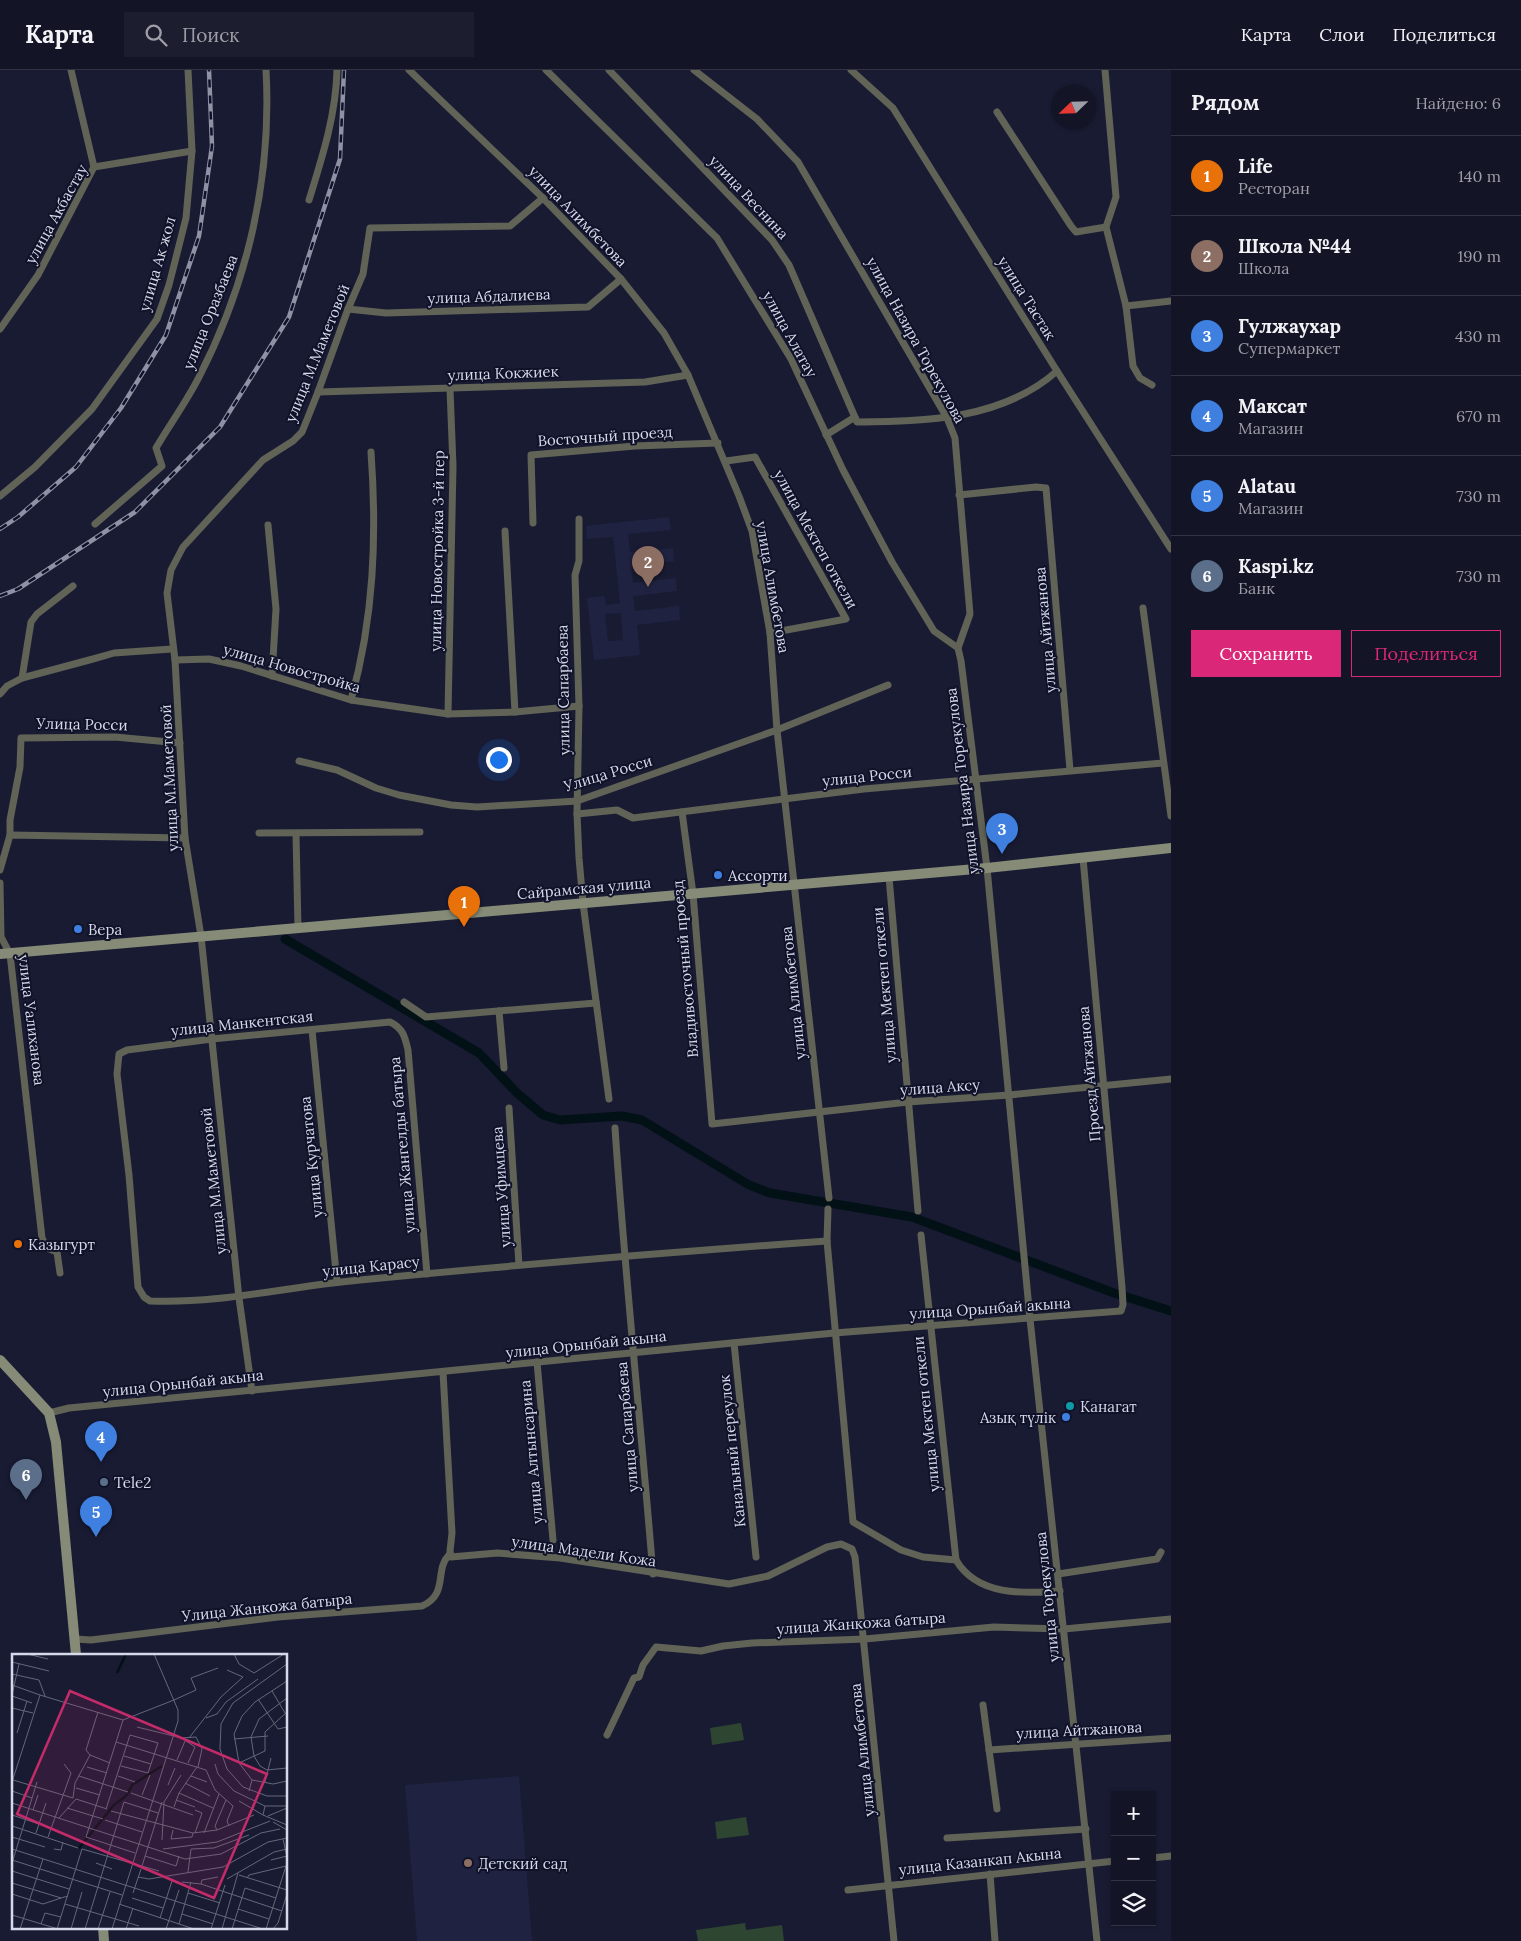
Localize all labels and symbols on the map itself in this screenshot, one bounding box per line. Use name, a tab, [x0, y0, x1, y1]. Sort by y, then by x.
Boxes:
north arrow	[1051, 85, 1096, 130]
street label: улица Веснина	[705, 151, 793, 243]
street label: улица Акбастау	[21, 161, 91, 267]
street label: улица Алимбетова	[525, 161, 632, 271]
street label: улица Ак жол	[134, 214, 180, 314]
street label: улица Оразбаева	[178, 252, 242, 372]
street label: улица Тастак	[994, 253, 1060, 343]
street label: улица Назира Торекулова	[862, 254, 970, 427]
street label: улица М.Маметовой	[281, 281, 353, 425]
street label: улица Абдалиева	[427, 284, 551, 308]
street label: улица Алатау	[758, 287, 822, 381]
street label: улица Кокжиек	[447, 362, 559, 384]
street label: Восточный проезд	[537, 422, 673, 450]
street label: улица Новостройка 3-й пер	[426, 450, 448, 652]
street label: улица Мектеп откели	[770, 466, 862, 612]
street label: улица Алимбетова	[752, 519, 794, 655]
pin: 2	[632, 546, 664, 587]
street label: улица Айтжанова	[1030, 566, 1060, 694]
street label: улица Сапарбаева	[552, 624, 574, 756]
street label: улица Новостройка	[221, 639, 363, 697]
street label: улица Назира Торекулова	[941, 687, 983, 875]
street label: улица М.Маметовой	[156, 704, 182, 852]
street label: Улица Росси	[35, 714, 128, 734]
your location	[486, 747, 512, 773]
street label: Улица Росси	[561, 751, 655, 796]
street label: улица Росси	[821, 762, 913, 790]
pin: 3	[986, 813, 1018, 854]
place label: Ассорти	[727, 866, 788, 885]
marker: Ассорти	[712, 869, 724, 881]
street label: Сайрамская улица	[516, 873, 652, 903]
street label: Владивосточный проезд	[668, 879, 702, 1058]
pin: 1	[448, 886, 480, 927]
street label: улица Мектеп откели	[868, 906, 900, 1064]
place label: Вера	[88, 920, 122, 939]
marker: Вера	[72, 923, 84, 935]
street label: улица Алимбетова	[777, 925, 809, 1061]
street label: улица Уалиханова	[15, 954, 49, 1087]
street label: Проезд Айтжанова	[1074, 1005, 1104, 1143]
street label: улица Манкентская	[170, 1006, 314, 1040]
street label: улица Жангелды батыра	[385, 1056, 419, 1234]
street label: улица Аксу	[899, 1075, 981, 1099]
street label: улица Курчатова	[295, 1095, 327, 1218]
street label: улица М.Маметовой	[196, 1107, 230, 1255]
street label: улица Уфимцева	[487, 1126, 515, 1248]
place label: Казыгурт	[28, 1235, 95, 1254]
marker: Казыгурт	[12, 1238, 24, 1250]
street label: улица Карасу	[321, 1251, 421, 1281]
street label: улица Орынбай акына	[909, 1293, 1072, 1323]
street label: улица Орынбай акына	[505, 1326, 668, 1362]
street label: улица Мектеп откели	[908, 1335, 944, 1493]
street label: улица Сапарбаева	[612, 1361, 642, 1493]
street label: улица Орынбай акына	[102, 1365, 265, 1401]
street label: Канальный переулок	[715, 1374, 749, 1528]
street label: улица Алтынсарина	[515, 1379, 547, 1525]
place label: Канагат	[1080, 1397, 1137, 1416]
marker: Канагат	[1064, 1400, 1076, 1412]
place label: Азық түлік	[979, 1408, 1056, 1427]
marker: Азық түлік	[1060, 1411, 1072, 1423]
pin: 4	[85, 1421, 117, 1462]
pin: 6	[10, 1459, 42, 1500]
place label: Tele2	[114, 1473, 151, 1492]
marker: Tele2	[98, 1476, 110, 1488]
pin: 5	[80, 1496, 112, 1537]
street label: улица Мадели Кожа	[510, 1531, 658, 1571]
street label: улица Торекулова	[1031, 1531, 1063, 1663]
street label: Улица Жанкожа батыра	[180, 1589, 353, 1625]
street label: улица Жанкожа батыра	[776, 1608, 947, 1638]
inset map	[12, 1654, 288, 1928]
street label: улица Алимбетова	[846, 1682, 878, 1818]
street label: улица Айтжанова	[1015, 1717, 1143, 1743]
street label: улица Казанкап Акына	[898, 1843, 1063, 1879]
place label: Детский сад	[478, 1854, 567, 1873]
marker: Детский сад	[462, 1857, 474, 1869]

